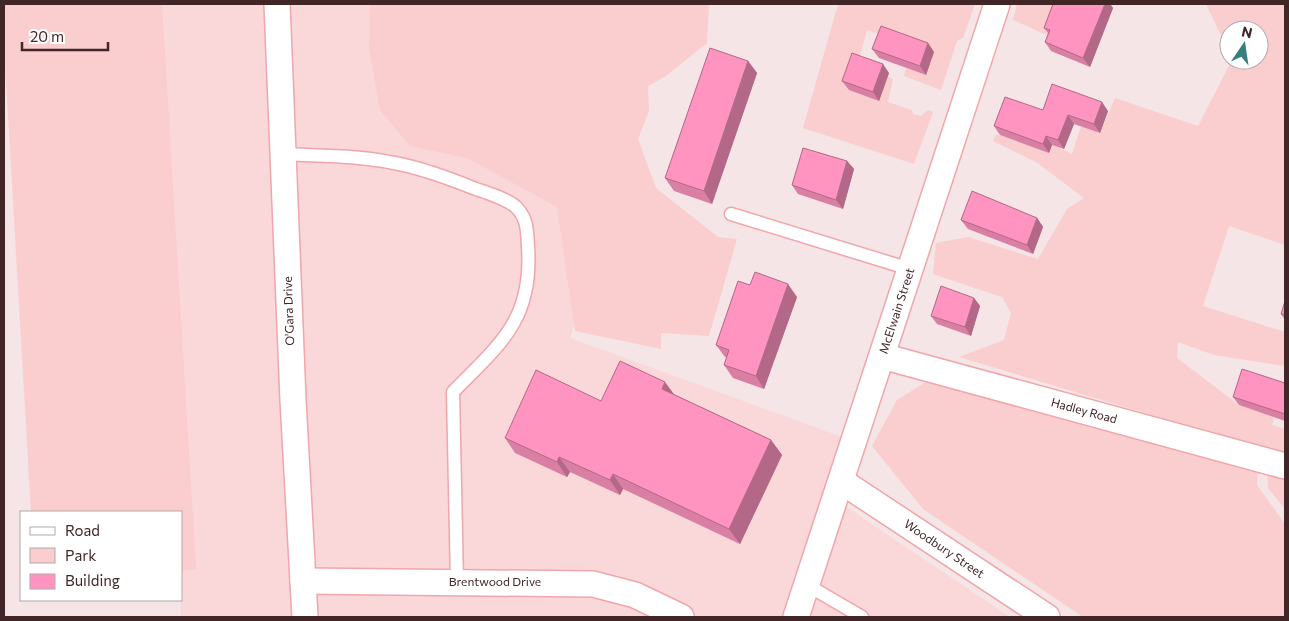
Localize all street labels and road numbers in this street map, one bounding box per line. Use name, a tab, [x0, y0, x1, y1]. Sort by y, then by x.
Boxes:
street label: McElwain Street	[876, 266, 917, 355]
street label: O'Gara Drive	[280, 276, 296, 346]
street label: Hadley Road	[1050, 394, 1119, 426]
street label: Woodbury Street	[902, 516, 987, 580]
street label: Brentwood Drive	[449, 574, 541, 588]

